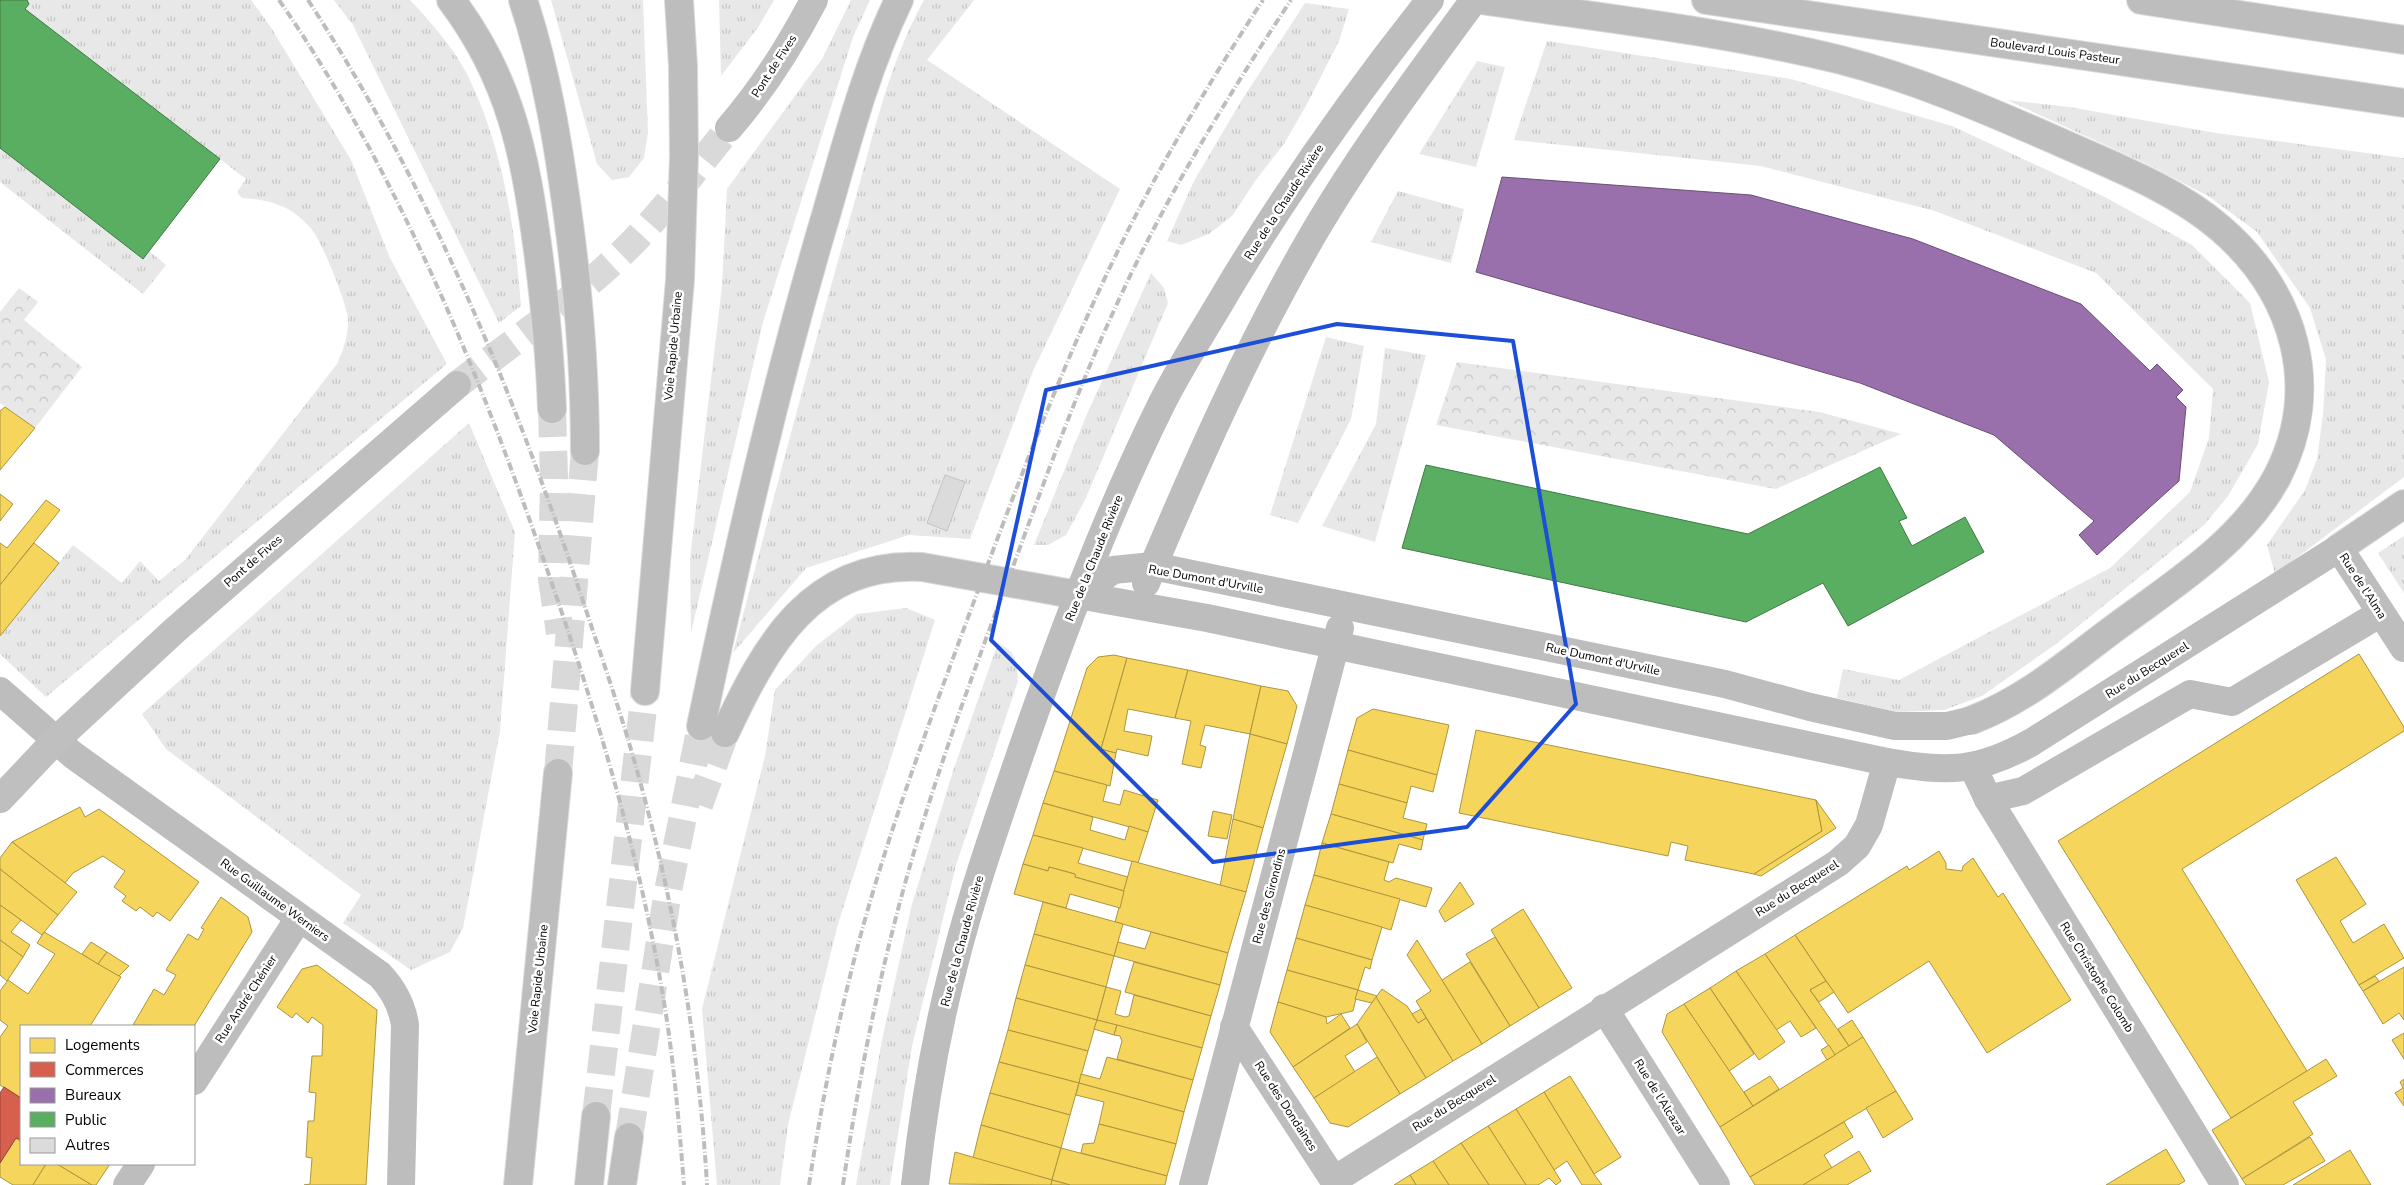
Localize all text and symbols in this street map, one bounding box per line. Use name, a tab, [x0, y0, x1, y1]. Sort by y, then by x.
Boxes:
street label: Pont de Fives	[748, 31, 800, 101]
street label: Boulevard Louis Pasteur	[1989, 34, 2121, 68]
street label: Rue de la Chaude Rivière	[1241, 141, 1327, 263]
street label: Voie Rapide Urbaine	[660, 291, 686, 402]
street label: Rue de la Chaude Rivière	[1061, 492, 1127, 624]
street label: Pont de Fives	[221, 531, 286, 591]
street label: Rue de l'Alma	[2336, 550, 2390, 622]
street label: Rue Dumont d'Urville	[1147, 561, 1265, 597]
street label: Rue du Becquerel	[2102, 638, 2192, 702]
street label: Rue Dumont d'Urville	[1544, 639, 1662, 679]
street label: Rue des Girondins	[1249, 846, 1289, 945]
street label: Rue Guillaume Werniers	[217, 855, 333, 945]
street label: Rue du Becquerel	[1752, 856, 1842, 920]
street label: Rue de la Chaude Rivière	[937, 874, 987, 1008]
street label: Rue Christophe Colomb	[2056, 919, 2138, 1035]
street label: Voie Rapide Urbaine	[524, 924, 552, 1035]
street label: Rue André Chénier	[212, 951, 281, 1046]
legend	[20, 1025, 195, 1165]
text: Logements	[65, 1035, 140, 1055]
street label: Rue de l'Alcazar	[1630, 1056, 1690, 1139]
street label: Rue des Dondaines	[1251, 1058, 1321, 1154]
text: Commerces	[65, 1060, 144, 1080]
street label: Rue du Becquerel	[1409, 1071, 1499, 1135]
text: Bureaux	[65, 1085, 121, 1105]
text: Public	[65, 1110, 106, 1130]
text: Autres	[65, 1135, 110, 1155]

